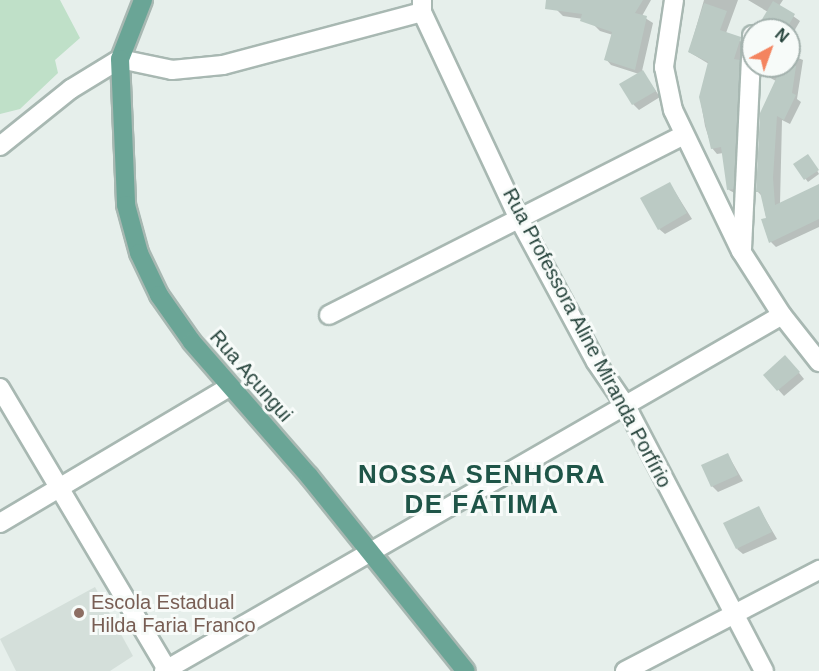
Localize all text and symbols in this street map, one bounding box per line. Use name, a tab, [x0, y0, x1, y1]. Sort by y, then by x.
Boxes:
north arrow	[741, 18, 801, 78]
text: N	[772, 25, 792, 46]
street label: Rua Professora Aline Miranda Porfírio	[497, 184, 677, 492]
street label: Rua Açungui	[204, 325, 298, 427]
district label: NOSSA SENHORA DE FÁTIMA	[357, 459, 607, 520]
place label: Escola Estadual Hilda Faria Franco	[91, 590, 256, 637]
marker: Escola Estadual Hilda Faria Franco	[72, 606, 86, 620]

